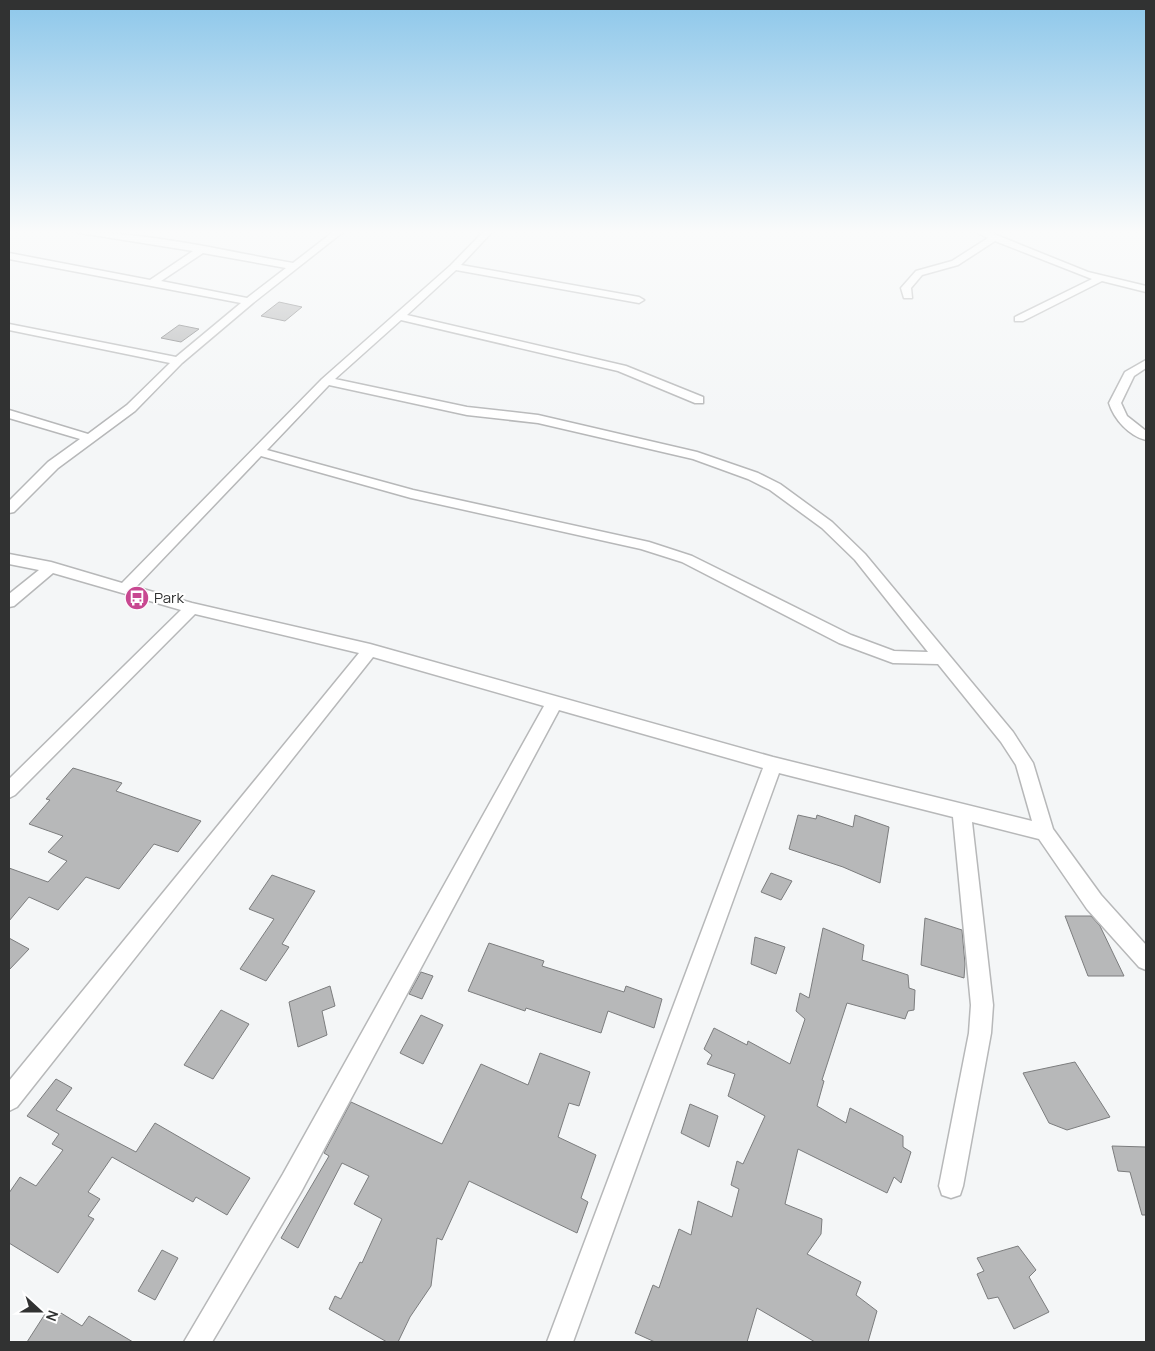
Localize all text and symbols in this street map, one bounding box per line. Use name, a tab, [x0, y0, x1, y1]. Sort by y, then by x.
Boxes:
bus stop icon: Park	[124, 585, 150, 611]
place label: Park	[154, 587, 184, 608]
north arrow	[15, 1286, 65, 1336]
text: N	[42, 1308, 63, 1324]

